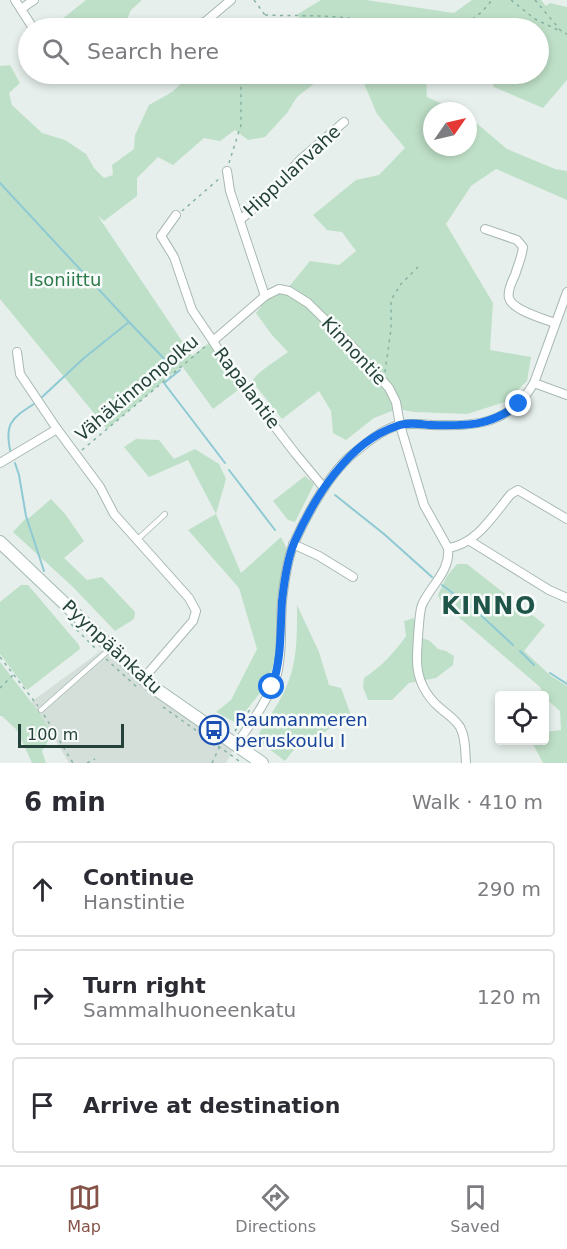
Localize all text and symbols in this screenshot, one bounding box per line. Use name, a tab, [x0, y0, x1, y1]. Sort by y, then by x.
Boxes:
search box	[18, 18, 549, 84]
icon: search	[39, 35, 72, 68]
text: Search here	[87, 39, 219, 64]
north arrow	[423, 102, 477, 156]
street label: Hippulanvahe	[239, 121, 344, 221]
park label: Isoniittu	[29, 269, 101, 290]
street label: Kinnontie	[318, 312, 391, 389]
street label: Vähäkinnonpolku	[71, 330, 202, 445]
street label: Rapalantie	[210, 343, 285, 432]
route end	[505, 390, 531, 416]
district label: KINNO	[441, 592, 537, 620]
street label: Pyynpäänkatu	[58, 595, 166, 698]
route start	[258, 673, 284, 699]
map controls	[495, 691, 549, 745]
button: locate	[495, 691, 549, 745]
place label: Raumanmeren peruskoulu I	[235, 709, 368, 751]
bus stop icon: Raumanmeren peruskoulu I	[198, 714, 230, 746]
scale bar	[18, 721, 124, 748]
text: 100 m	[27, 725, 78, 744]
text: 6 min	[24, 787, 106, 817]
text: Walk · 410 m	[412, 790, 543, 814]
text: Continue	[83, 865, 194, 890]
icon: ahead	[26, 873, 59, 906]
text: 290 m	[477, 877, 541, 901]
text: Hanstintie	[83, 890, 185, 914]
text: Turn right	[83, 973, 206, 998]
icon: right	[26, 981, 59, 1014]
text: 120 m	[477, 985, 541, 1009]
text: Sammalhuoneenkatu	[83, 998, 296, 1022]
icon: arrive	[26, 1089, 59, 1122]
text: Arrive at destination	[83, 1093, 340, 1118]
tab: Map	[67, 1181, 101, 1236]
tab: Directions	[235, 1181, 316, 1236]
tab: Saved	[450, 1181, 500, 1236]

